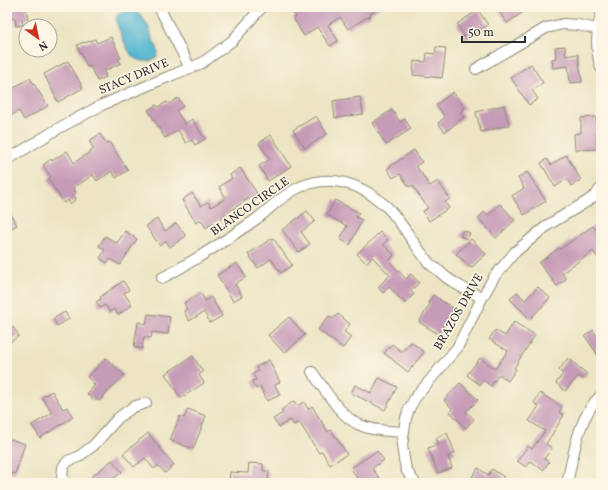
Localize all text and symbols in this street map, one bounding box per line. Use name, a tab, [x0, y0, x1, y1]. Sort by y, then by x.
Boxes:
north arrow	[18, 18, 58, 58]
scale bar	[462, 18, 525, 44]
text: 50 m	[468, 25, 494, 41]
text: N	[35, 37, 50, 54]
street label: STACY DRIVE	[97, 55, 171, 99]
street label: BLANCO CIRCLE	[208, 174, 292, 240]
street label: BRAZOS DRIVE	[431, 271, 487, 353]

